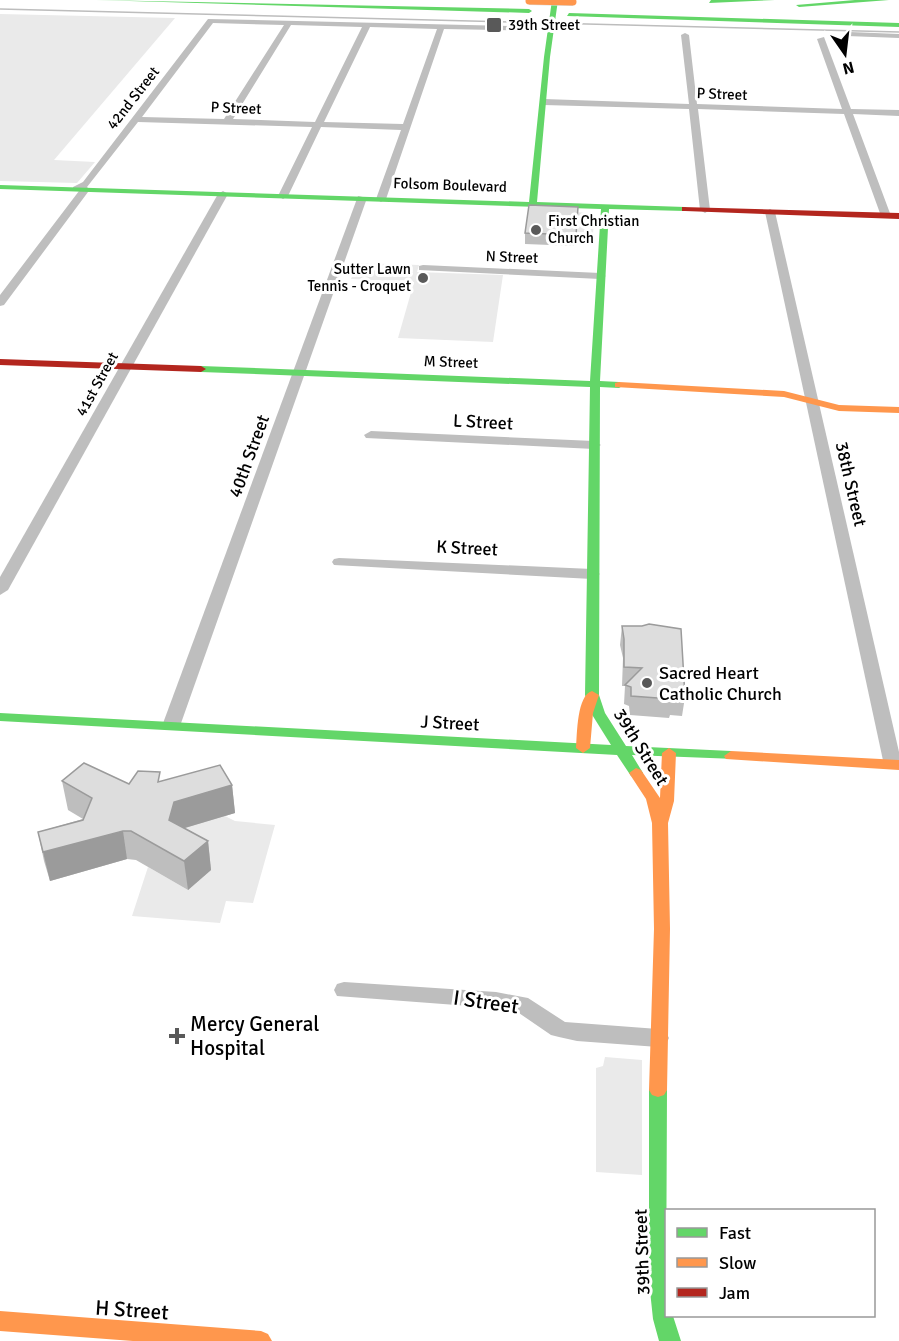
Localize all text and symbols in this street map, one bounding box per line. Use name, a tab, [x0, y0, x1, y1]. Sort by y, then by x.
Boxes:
marker: 39th Street	[485, 16, 503, 34]
place label: 39th Street	[508, 16, 580, 34]
north arrow	[815, 24, 875, 84]
text: N	[841, 57, 856, 79]
street label: 42nd Street	[103, 63, 163, 133]
street label: P Street	[696, 84, 748, 104]
street label: P Street	[210, 98, 262, 118]
street label: Folsom Boulevard	[393, 174, 507, 196]
place label: First Christian Church	[548, 212, 639, 247]
marker: First Christian Church	[529, 223, 543, 237]
street label: N Street	[485, 247, 539, 267]
place label: Sutter Lawn Tennis - Croquet	[308, 260, 411, 295]
marker: Sutter Lawn Tennis - Croquet	[416, 271, 430, 285]
street label: 41st Street	[72, 349, 122, 419]
street label: M Street	[423, 352, 479, 372]
street label: L Street	[452, 409, 514, 435]
street label: 40th Street	[224, 412, 274, 500]
street label: 38th Street	[831, 439, 871, 529]
street label: K Street	[436, 535, 498, 561]
place label: Sacred Heart Catholic Church	[659, 662, 782, 705]
marker: Sacred Heart Catholic Church	[640, 676, 654, 690]
street label: 39th Street	[609, 705, 673, 789]
street label: J Street	[420, 710, 480, 736]
street label: I Street	[452, 985, 520, 1019]
place label: Mercy General Hospital	[190, 1011, 320, 1061]
marker: Mercy General Hospital	[168, 1027, 186, 1045]
street label: 39th Street	[629, 1208, 655, 1296]
legend	[665, 1209, 875, 1317]
text: Fast	[719, 1222, 751, 1244]
text: Slow	[719, 1252, 756, 1274]
text: Jam	[719, 1282, 750, 1304]
street label: H Street	[94, 1294, 170, 1326]

